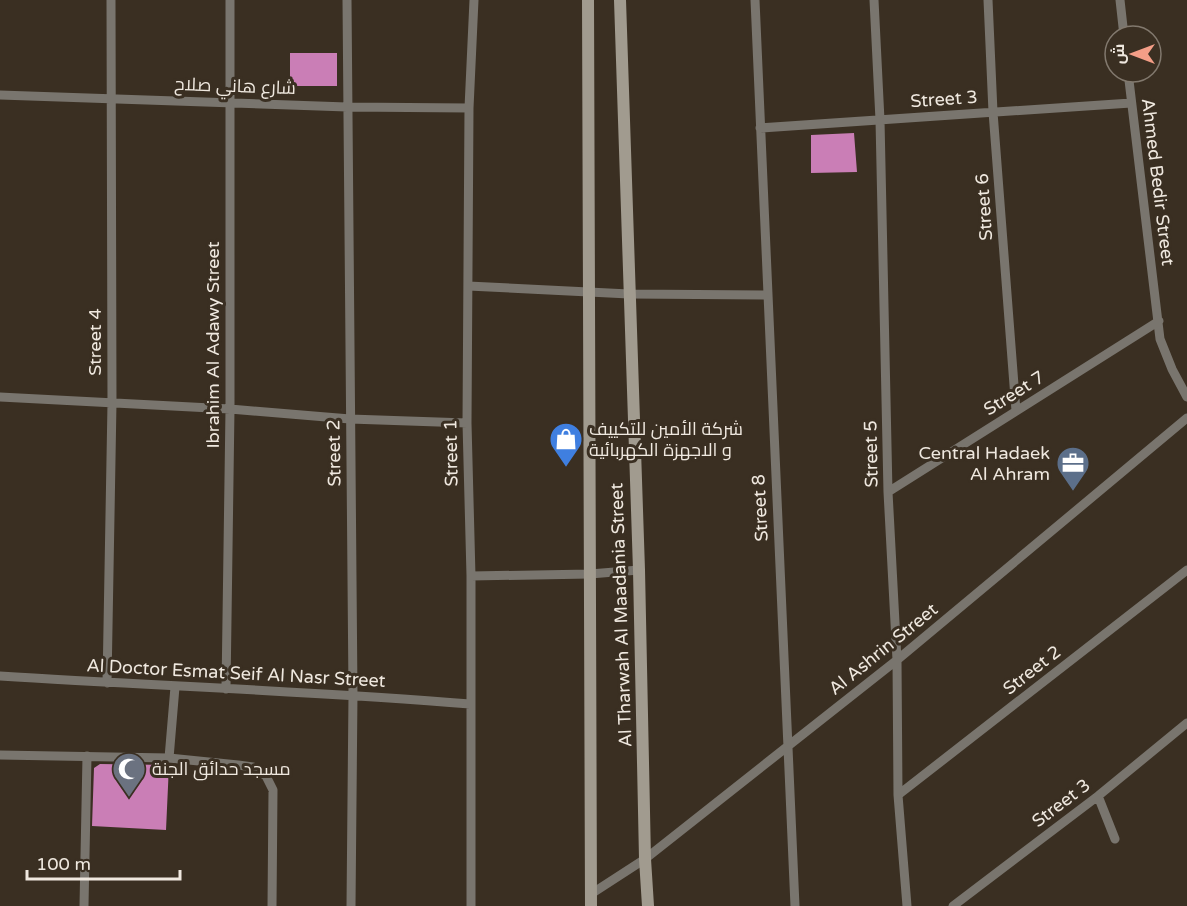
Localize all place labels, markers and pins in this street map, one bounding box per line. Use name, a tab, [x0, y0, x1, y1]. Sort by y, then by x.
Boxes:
place label: شركة الأمين للتكييف و الاجهزة الكهربائية	[589, 418, 743, 461]
shop icon: شركة الأمين للتكييف و الاجهزة الكهربائية	[548, 421, 584, 468]
place label: Central Hadaek Al Ahram	[919, 442, 1050, 485]
office icon: Central Hadaek Al Ahram	[1055, 445, 1091, 492]
mosque icon: مسجد حدائق الجنة	[111, 751, 147, 798]
place label: مسجد حدائق الجنة	[152, 758, 291, 781]

